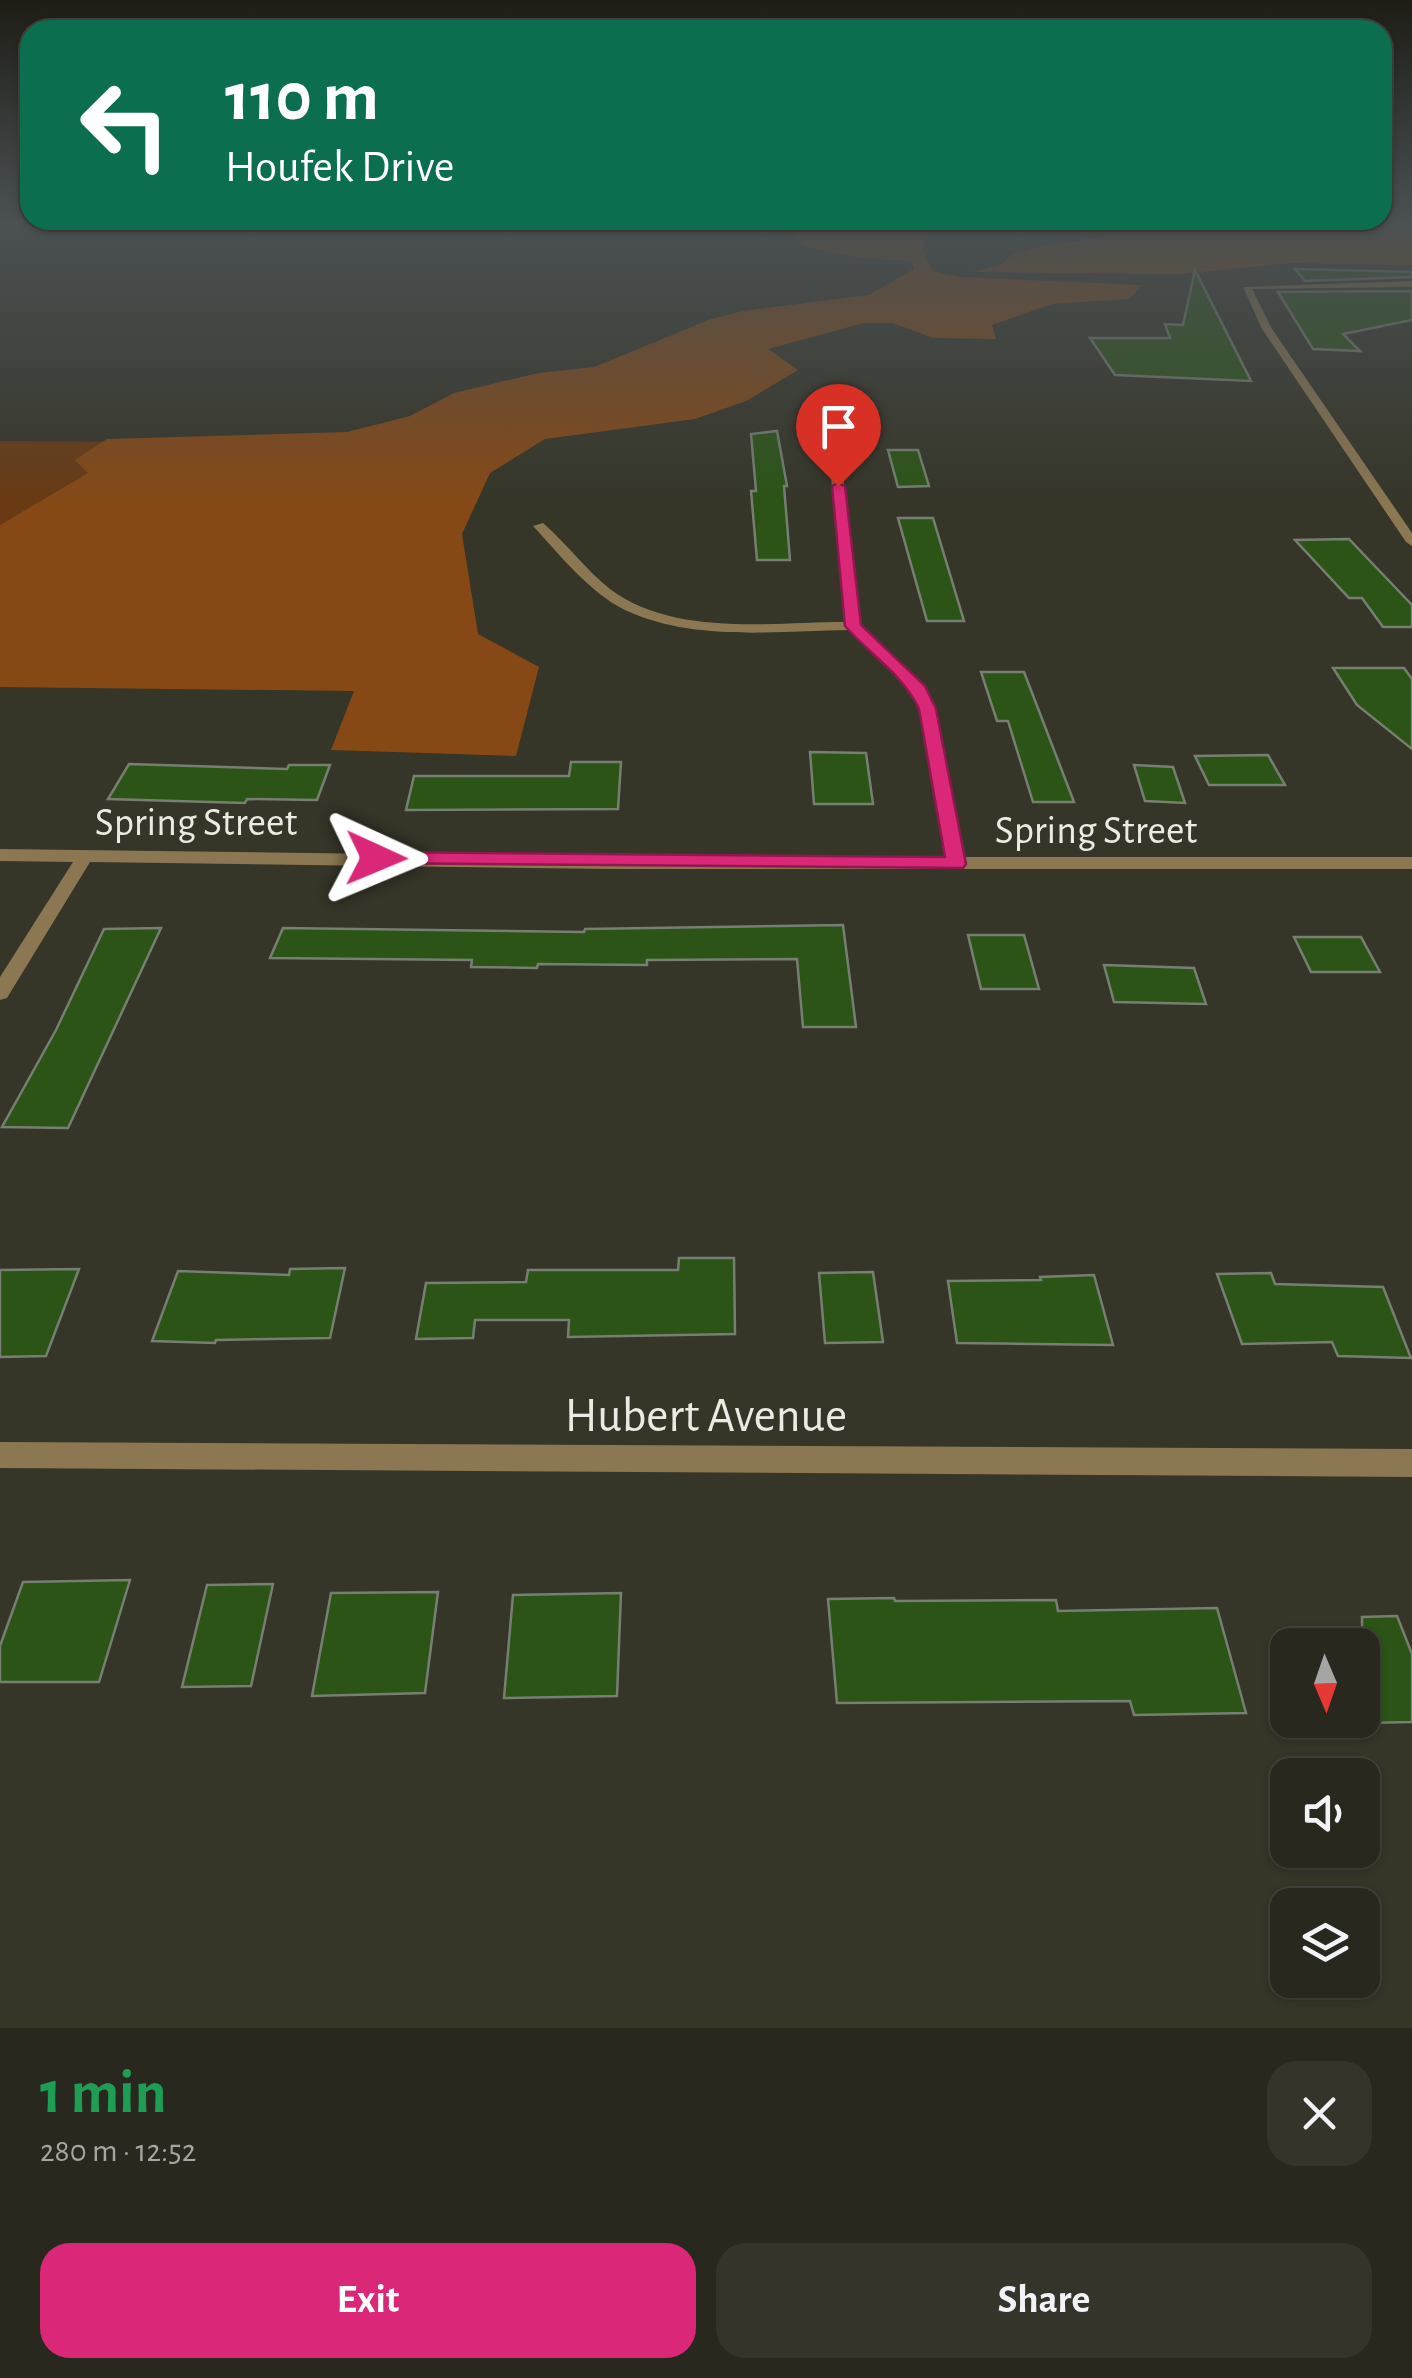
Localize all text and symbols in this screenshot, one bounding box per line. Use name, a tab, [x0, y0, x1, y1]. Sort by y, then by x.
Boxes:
icon: left	[60, 60, 190, 190]
text: 110 m	[225, 63, 379, 133]
text: Houfek Drive	[225, 145, 455, 190]
pin	[796, 384, 881, 487]
icon: arrive	[811, 399, 866, 454]
street label: Spring Street	[95, 803, 297, 843]
position arrow	[324, 806, 428, 910]
street label: Spring Street	[995, 811, 1197, 851]
street label: Hubert Avenue	[565, 1393, 847, 1441]
north arrow	[1270, 1628, 1380, 1738]
map controls	[1270, 1628, 1380, 1998]
button: sound	[1270, 1758, 1380, 1868]
button: layers	[1270, 1888, 1380, 1998]
button: close	[1267, 2061, 1372, 2166]
text: 1 min	[40, 2064, 166, 2124]
text: 280 m · 12:52	[40, 2135, 196, 2167]
button: Exit	[40, 2243, 696, 2358]
button: Share	[716, 2243, 1372, 2358]

